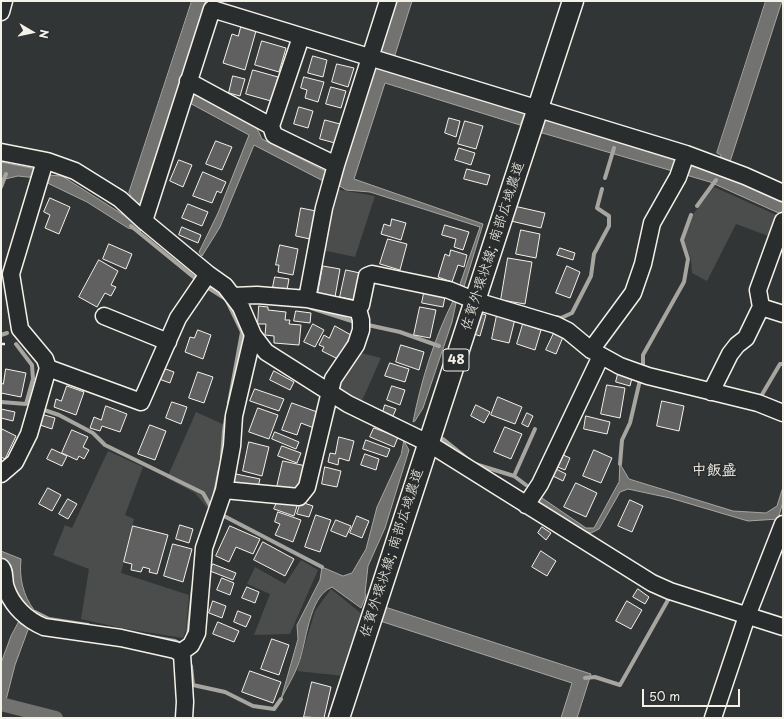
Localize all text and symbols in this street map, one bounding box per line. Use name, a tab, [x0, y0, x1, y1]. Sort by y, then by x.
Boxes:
north arrow	[12, 12, 52, 52]
text: N	[35, 28, 53, 40]
street label: 佐賀外環状線; 南部広域農道	[458, 159, 528, 333]
road number: 48	[443, 349, 469, 371]
district label: 中飯盛	[692, 462, 736, 480]
street label: 佐賀外環状線; 南部広域農道	[357, 466, 427, 640]
scale bar	[644, 681, 742, 707]
text: 50 m	[649, 687, 680, 705]

